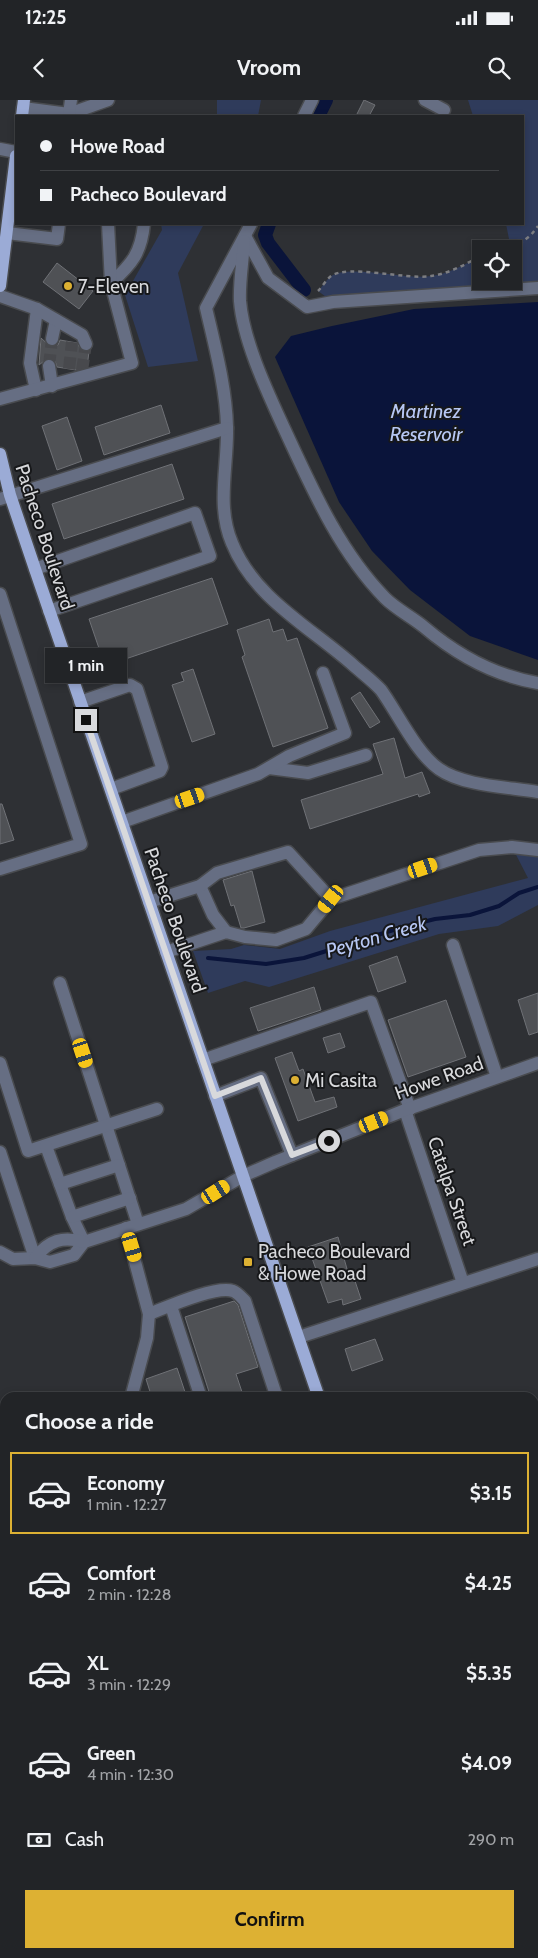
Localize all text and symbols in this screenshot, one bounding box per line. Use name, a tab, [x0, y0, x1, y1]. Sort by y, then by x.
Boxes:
text: 12:25	[25, 6, 67, 29]
icon: back	[25, 54, 53, 82]
text: Vroom	[237, 54, 301, 81]
icon: search	[485, 54, 513, 82]
text: Howe Road	[70, 135, 165, 158]
text: Pacheco Boulevard	[70, 183, 227, 206]
map controls	[472, 240, 522, 290]
button: locate	[472, 240, 522, 290]
place label: 7-Eleven	[78, 275, 149, 298]
marker: 7-Eleven	[62, 280, 74, 292]
water label: Martinez Reservoir	[390, 399, 463, 446]
street label: Pacheco Boulevard	[11, 461, 79, 613]
callout: 1 min	[45, 648, 127, 682]
text: 1 min	[68, 656, 104, 675]
route end	[75, 709, 97, 731]
car	[173, 786, 206, 810]
street label: Pacheco Boulevard	[139, 844, 211, 996]
car	[406, 856, 439, 880]
car	[315, 883, 346, 915]
water label: Peyton Creek	[323, 911, 431, 963]
car	[71, 1036, 94, 1070]
street label: Howe Road	[392, 1051, 486, 1105]
place label: Mi Casita	[305, 1069, 377, 1092]
marker: Mi Casita	[289, 1074, 301, 1086]
car	[357, 1109, 390, 1135]
route start	[318, 1130, 340, 1152]
street label: Catalpa Street	[423, 1134, 482, 1249]
car	[199, 1178, 232, 1206]
car	[120, 1230, 143, 1264]
place label: Pacheco Boulevard & Howe Road	[258, 1240, 410, 1285]
marker: Pacheco Boulevard & Howe Road	[242, 1256, 254, 1268]
text: Choose a ride	[25, 1408, 154, 1435]
icon: car	[27, 1471, 72, 1516]
text: Economy	[87, 1472, 165, 1495]
text: $3.15	[470, 1482, 512, 1505]
text: 1 min · 12:27	[87, 1495, 167, 1514]
icon: car	[27, 1561, 72, 1606]
text: Comfort	[87, 1562, 156, 1585]
text: $4.25	[465, 1572, 512, 1595]
text: 2 min · 12:28	[87, 1585, 171, 1604]
icon: car	[27, 1651, 72, 1696]
text: XL	[87, 1652, 108, 1675]
text: $5.35	[466, 1662, 512, 1685]
text: 3 min · 12:29	[87, 1675, 171, 1694]
icon: car	[27, 1741, 72, 1786]
text: Green	[87, 1742, 136, 1765]
text: $4.09	[461, 1752, 512, 1775]
text: 4 min · 12:30	[87, 1765, 174, 1784]
icon: cash	[25, 1826, 53, 1854]
text: Cash	[65, 1828, 104, 1851]
text: 290 m	[468, 1830, 514, 1849]
button: Confirm	[25, 1890, 514, 1948]

